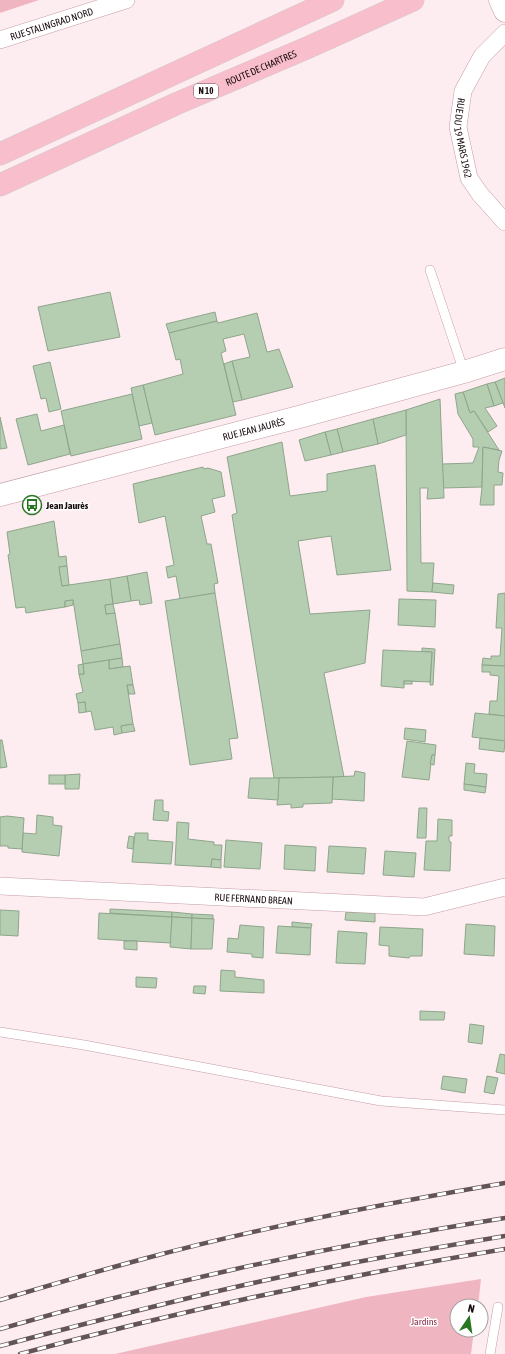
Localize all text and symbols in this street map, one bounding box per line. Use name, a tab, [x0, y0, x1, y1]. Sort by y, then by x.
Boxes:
street label: RUE STALINGRAD NORD	[9, 5, 95, 42]
street label: ROUTE DE CHARTRES	[224, 48, 298, 88]
road number: N 10	[194, 84, 218, 98]
street label: RUE DU 19 MARS 1962	[453, 97, 474, 179]
street label: RUE JEAN JAURÈS	[221, 416, 286, 442]
bus stop icon: Jean Jaurès	[21, 494, 43, 516]
place label: Jean Jaurès	[45, 500, 89, 511]
street label: RUE FERNAND BREAN	[214, 891, 293, 906]
north arrow	[449, 1298, 489, 1338]
text: N	[467, 1302, 476, 1315]
park label: Jardins	[411, 1316, 438, 1327]

